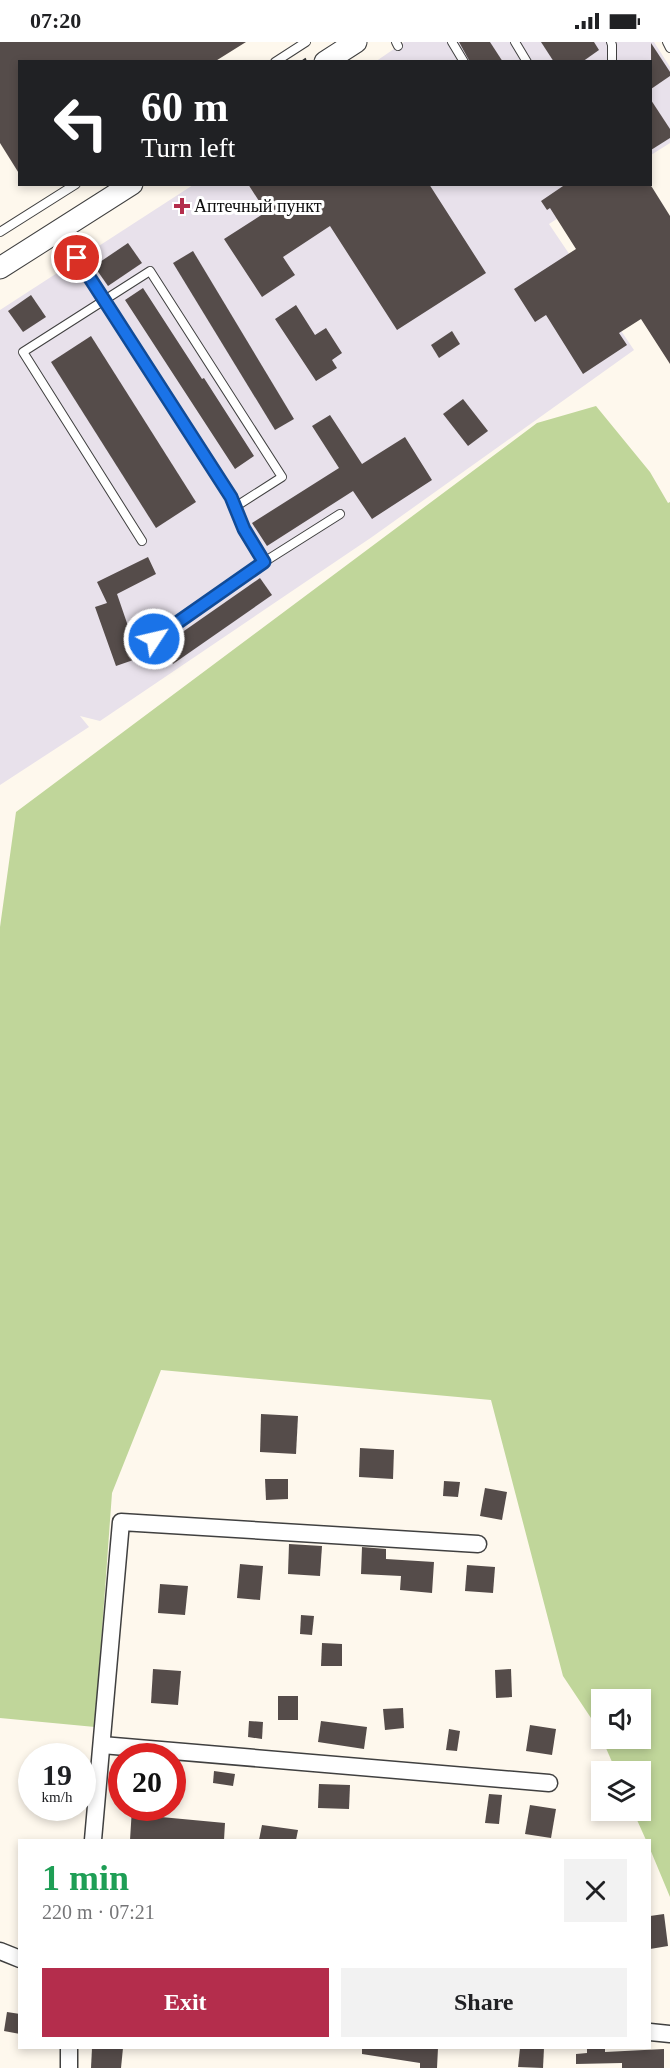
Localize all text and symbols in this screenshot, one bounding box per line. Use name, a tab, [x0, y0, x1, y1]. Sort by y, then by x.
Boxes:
text: 07:20	[30, 8, 81, 33]
icon: left	[42, 84, 120, 162]
text: 60 m	[141, 84, 229, 130]
text: Turn left	[141, 133, 235, 163]
place label: Аптечный пункт	[194, 196, 322, 216]
marker: Аптечный пункт	[175, 199, 189, 213]
pin	[51, 232, 102, 283]
icon: arrive	[60, 241, 93, 274]
position arrow	[122, 607, 186, 671]
map controls	[591, 1689, 651, 1821]
button: sound	[591, 1689, 651, 1749]
speed limit sign: 20	[108, 1743, 186, 1821]
text: 19	[42, 1758, 72, 1791]
button: layers	[591, 1761, 651, 1821]
text: km/h	[42, 1789, 72, 1805]
text: 1 min	[42, 1858, 129, 1898]
button: close	[564, 1859, 627, 1922]
text: 220 m · 07:21	[42, 1901, 155, 1923]
button: Exit	[42, 1968, 329, 2037]
button: Share	[341, 1968, 627, 2037]

